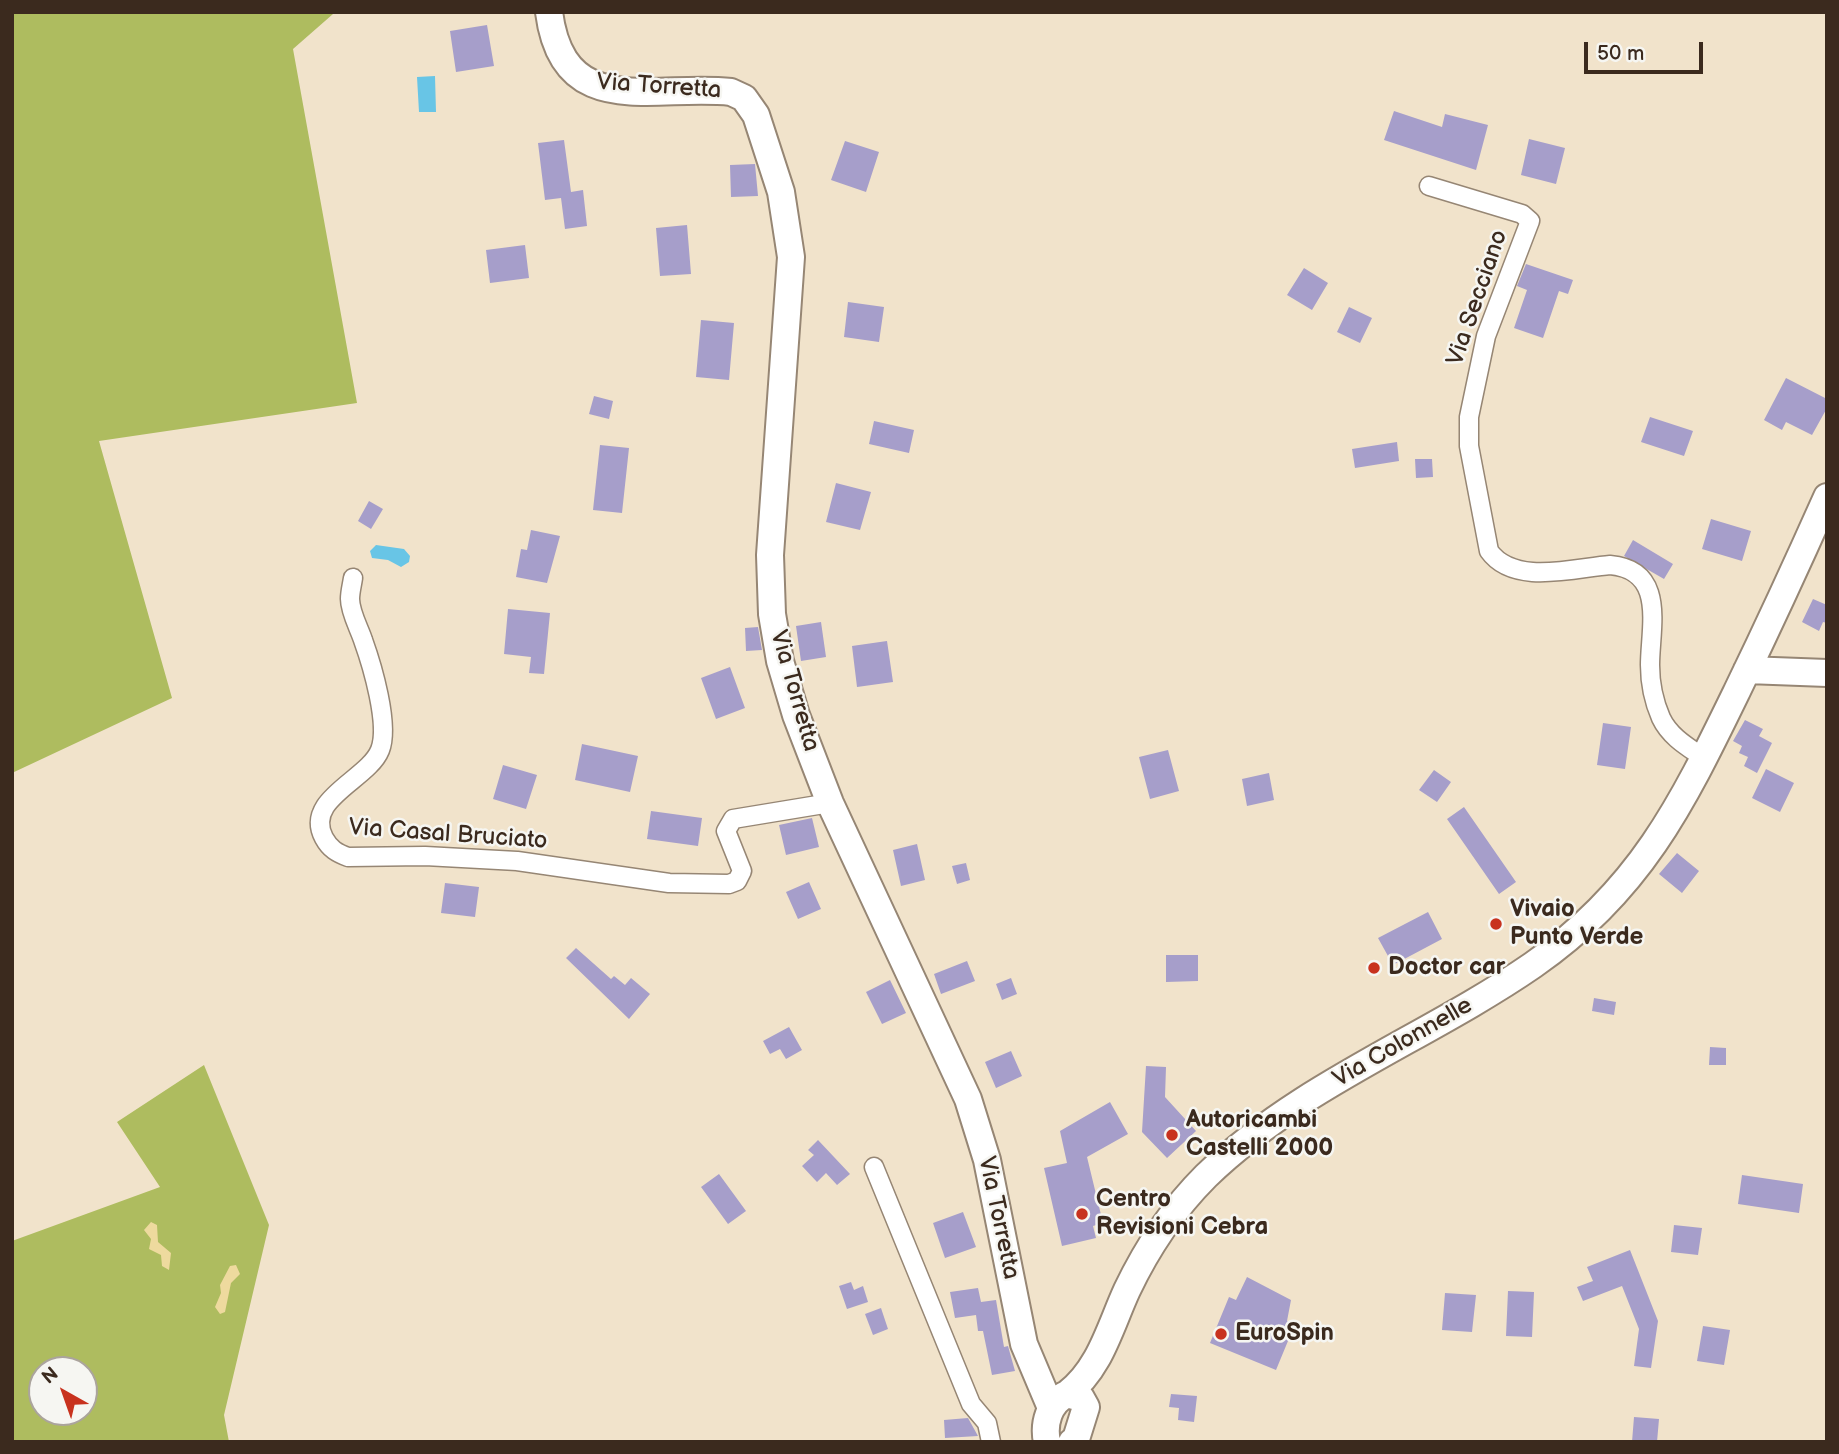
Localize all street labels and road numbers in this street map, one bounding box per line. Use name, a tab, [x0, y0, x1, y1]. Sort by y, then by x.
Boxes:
street label: Via Torretta	[596, 68, 722, 106]
street label: Via Secciano	[1441, 227, 1515, 369]
street label: Via Torretta	[763, 627, 825, 755]
street label: Via Casal Bruciato	[348, 814, 548, 856]
street label: Via Colonnelle	[1328, 992, 1478, 1094]
street label: Via Torretta	[971, 1154, 1025, 1282]

